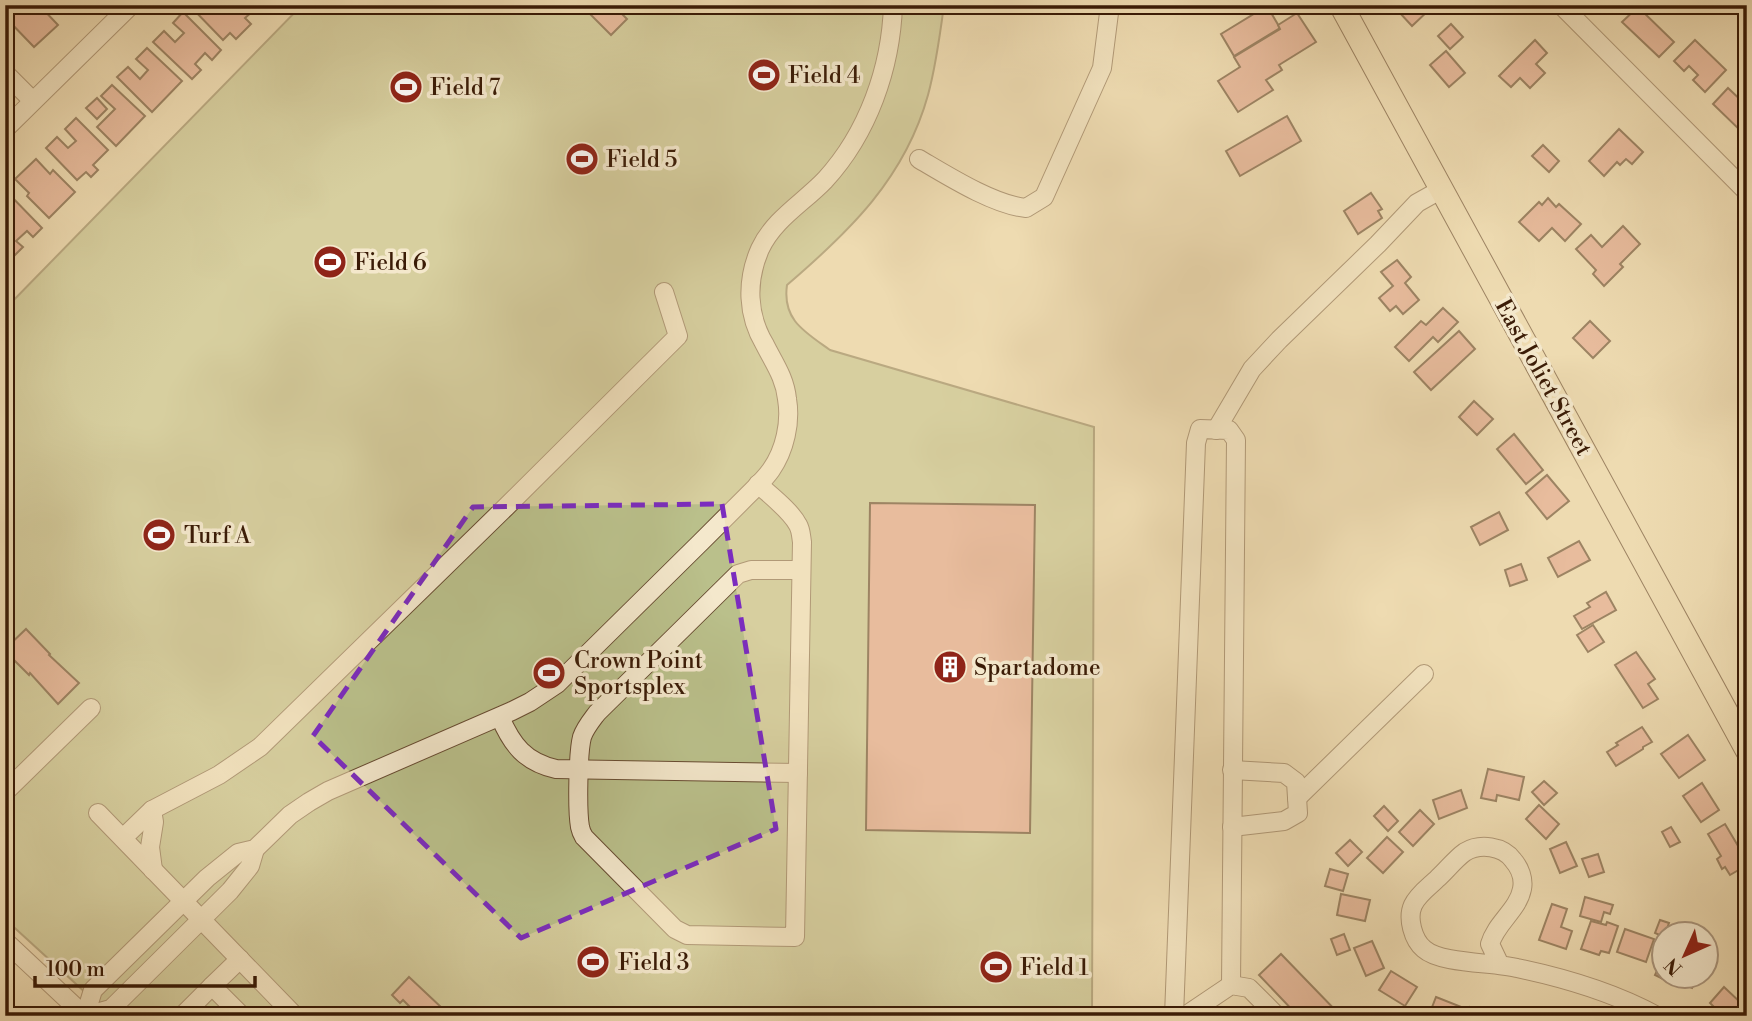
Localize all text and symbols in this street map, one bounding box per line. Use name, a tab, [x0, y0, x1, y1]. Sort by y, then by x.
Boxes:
sports icon: Field 4	[745, 56, 783, 94]
place label: Field 4	[788, 62, 860, 90]
sports icon: Field 7	[387, 68, 425, 106]
place label: Field 7	[430, 74, 501, 102]
sports icon: Field 5	[563, 140, 601, 178]
place label: Field 5	[606, 146, 677, 174]
sports icon: Field 6	[311, 243, 349, 281]
place label: Field 6	[354, 249, 427, 277]
street label: East Joliet Street	[1489, 294, 1598, 461]
sports icon: Turf A	[140, 516, 178, 554]
place label: Turf A	[184, 522, 252, 550]
place label: Crown Point Sportsplex	[574, 647, 703, 701]
building icon: Spartadome	[931, 648, 969, 686]
sports icon: Crown Point Sportsplex	[530, 654, 568, 692]
place label: Spartadome	[974, 654, 1101, 682]
north arrow	[1650, 920, 1720, 990]
sports icon: Field 3	[574, 943, 612, 981]
scale bar	[35, 944, 256, 988]
sports icon: Field 1	[977, 948, 1015, 986]
place label: Field 3	[618, 949, 689, 977]
text: N	[1660, 953, 1687, 980]
place label: Field 1	[1020, 954, 1089, 982]
text: 100 m	[46, 957, 105, 983]

